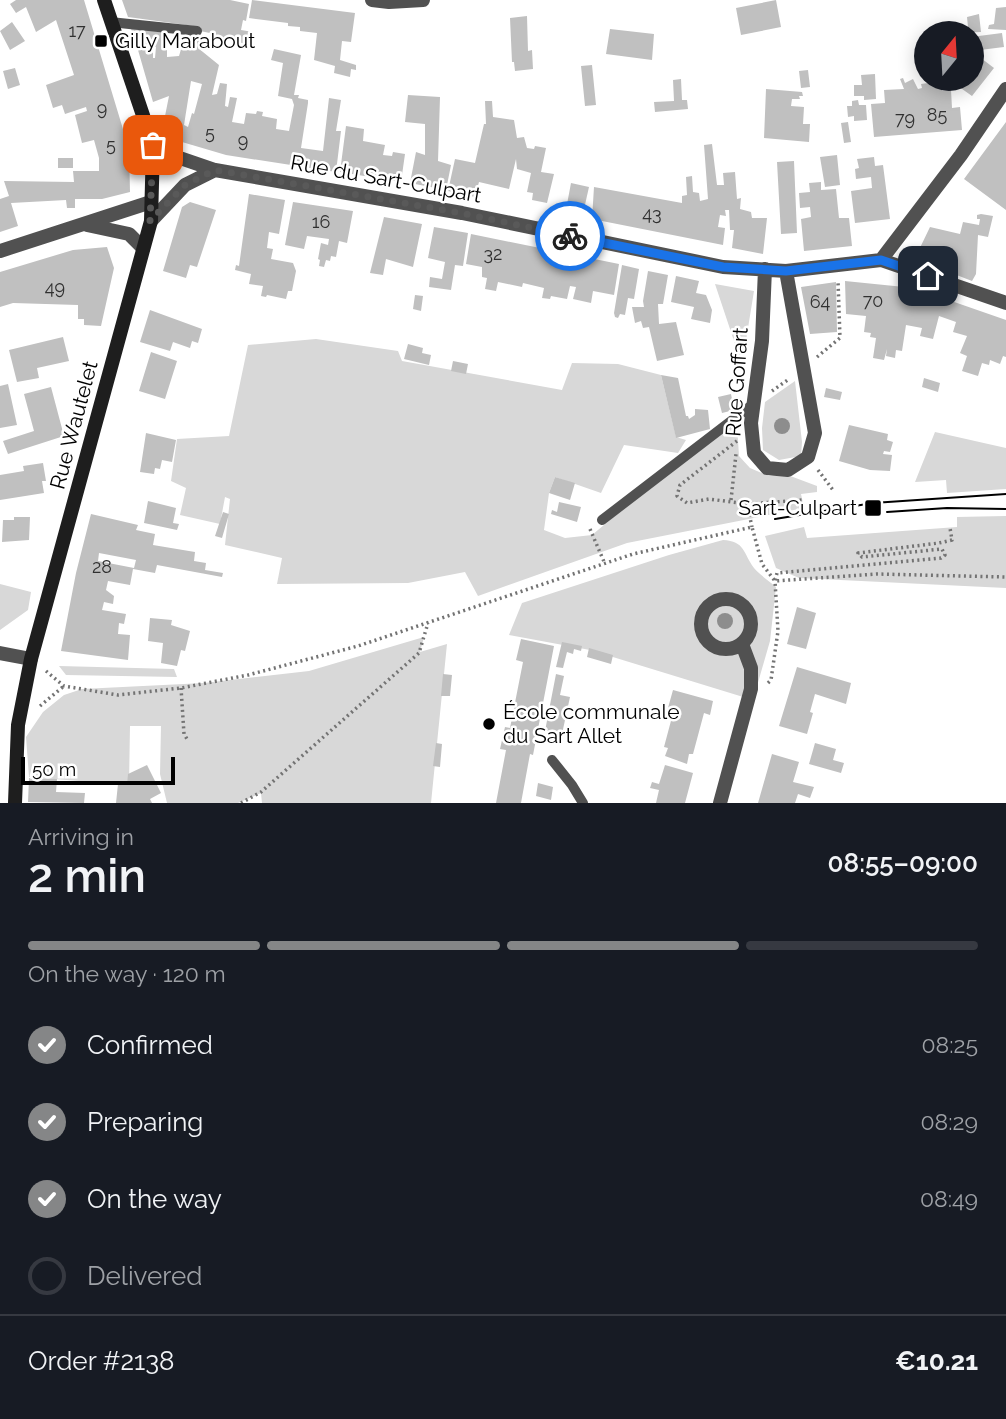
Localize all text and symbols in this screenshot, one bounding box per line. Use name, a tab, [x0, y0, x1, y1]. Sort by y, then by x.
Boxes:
house number: 17	[68, 20, 86, 41]
north arrow	[914, 21, 984, 91]
map controls	[914, 21, 984, 91]
place label: Gilly Marabout	[115, 28, 255, 53]
marker: Gilly Marabout	[93, 33, 109, 49]
house number: 9	[97, 98, 107, 119]
house number: 85	[927, 104, 947, 125]
house number: 79	[895, 108, 915, 129]
pin	[123, 115, 183, 175]
house number: 5	[205, 122, 215, 143]
icon: bag	[134, 126, 172, 164]
house number: 9	[238, 130, 248, 151]
house number: 5	[106, 134, 116, 155]
street label: Rue du Sart-Culpart	[289, 149, 483, 208]
courier	[535, 201, 605, 271]
house number: 43	[642, 203, 662, 224]
house number: 16	[312, 211, 330, 232]
icon: bike	[551, 217, 589, 255]
house number: 32	[484, 243, 503, 264]
pin	[898, 246, 958, 306]
icon: home	[909, 257, 947, 295]
house number: 49	[45, 277, 65, 298]
house number: 70	[863, 290, 883, 311]
house number: 64	[810, 291, 831, 312]
street label: Rue Goffart	[720, 327, 753, 437]
street label: Rue Wautelet	[44, 358, 103, 492]
place label: Sart-Culpart	[738, 495, 857, 520]
marker: Sart-Culpart	[863, 498, 883, 518]
house number: 28	[92, 556, 112, 577]
place label: École communale du Sart Allet	[503, 699, 680, 748]
marker: École communale du Sart Allet	[481, 716, 497, 732]
scale bar	[21, 754, 175, 786]
text: 50 m	[32, 758, 76, 780]
text: Arriving in	[28, 823, 134, 850]
text: 08:55–09:00	[828, 848, 978, 878]
text: 2 min	[28, 849, 146, 903]
text: On the way · 120 m	[28, 960, 226, 987]
icon: check	[28, 1026, 66, 1064]
text: Confirmed	[87, 1030, 213, 1060]
text: 08:25	[921, 1031, 978, 1058]
icon: check	[28, 1103, 66, 1141]
text: Preparing	[87, 1107, 203, 1137]
text: 08:29	[920, 1108, 978, 1135]
icon: check	[28, 1180, 66, 1218]
text: On the way	[87, 1184, 222, 1214]
text: 08:49	[920, 1185, 978, 1212]
text: Delivered	[87, 1261, 202, 1291]
text: Order #2138	[28, 1346, 174, 1376]
text: €10.21	[895, 1346, 978, 1376]

